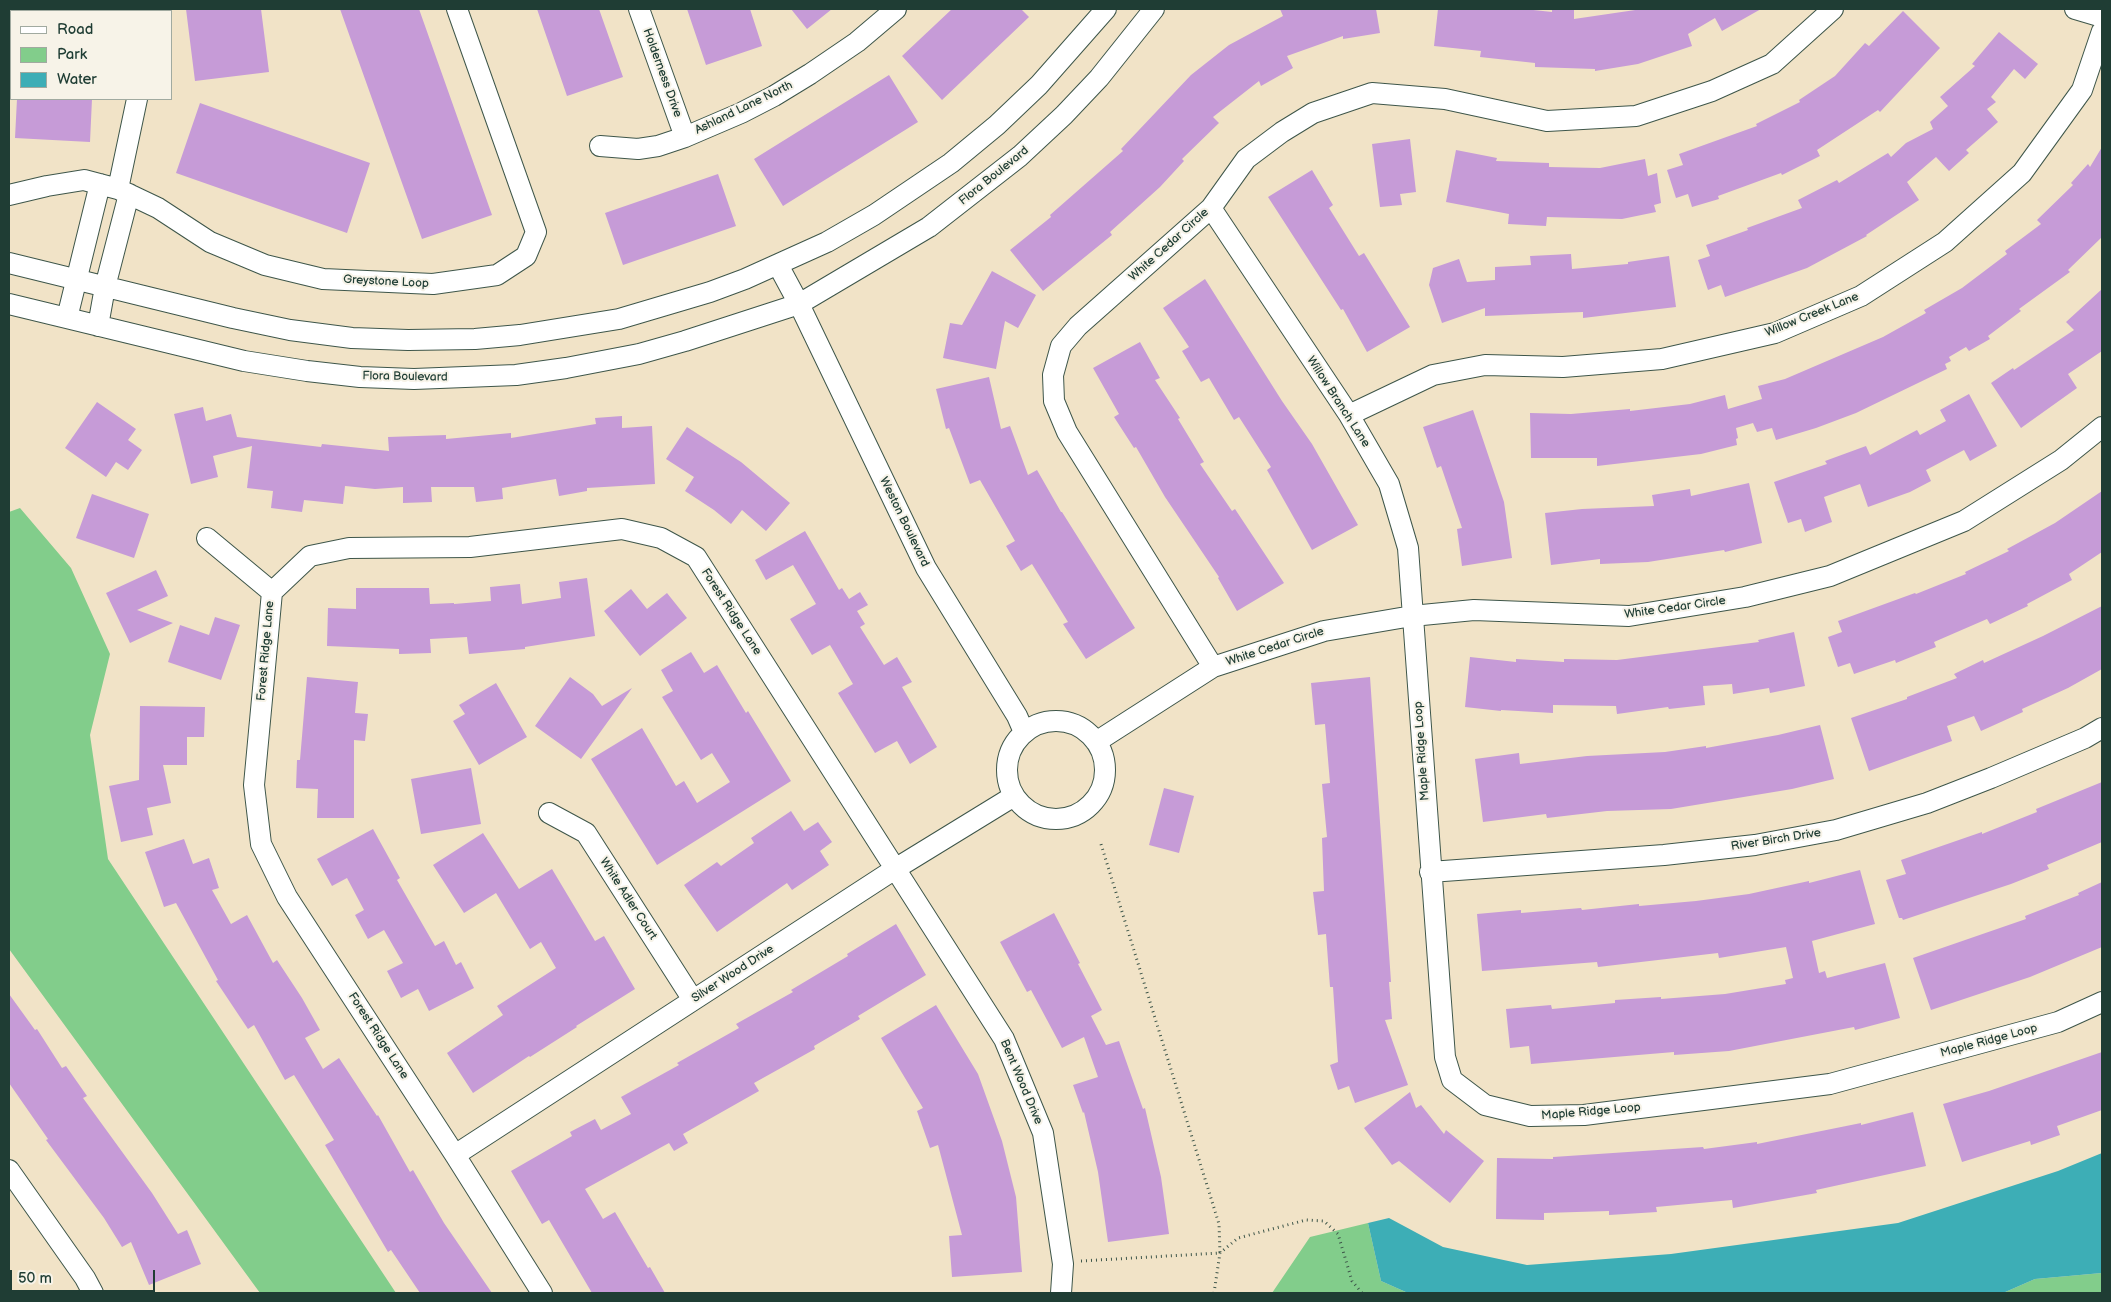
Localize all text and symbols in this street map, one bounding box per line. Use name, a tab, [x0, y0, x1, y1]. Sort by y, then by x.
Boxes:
legend	[10, 10, 172, 100]
text: Road	[57, 20, 93, 39]
street label: Holderness Drive	[639, 27, 685, 119]
text: Park	[57, 45, 87, 64]
text: Water	[57, 70, 97, 89]
street label: Ashland Lane North	[693, 78, 795, 138]
street label: Flora Boulevard	[956, 144, 1032, 208]
street label: White Cedar Circle	[1126, 206, 1212, 284]
street label: Greystone Loop	[343, 273, 429, 291]
street label: Willow Creek Lane	[1763, 290, 1861, 340]
street label: Willow Branch Lane	[1303, 354, 1373, 450]
street label: Flora Boulevard	[362, 369, 448, 385]
street label: Weston Boulevard	[876, 475, 932, 569]
street label: Forest Ridge Lane	[698, 566, 764, 658]
street label: White Cedar Circle	[1623, 594, 1727, 622]
street label: Forest Ridge Lane	[254, 600, 278, 702]
street label: White Cedar Circle	[1224, 624, 1326, 670]
street label: Maple Ridge Loop	[1411, 701, 1433, 801]
street label: River Birch Drive	[1730, 826, 1822, 854]
street label: White Adler Court	[596, 855, 660, 943]
street label: Silver Wood Drive	[689, 942, 777, 1006]
street label: Forest Ridge Lane	[345, 990, 411, 1082]
street label: Maple Ridge Loop	[1939, 1021, 2039, 1061]
street label: Bent Wood Drive	[997, 1037, 1045, 1127]
street label: Maple Ridge Loop	[1541, 1100, 1641, 1124]
scale bar	[12, 1260, 158, 1292]
text: 50 m	[18, 1269, 52, 1288]

